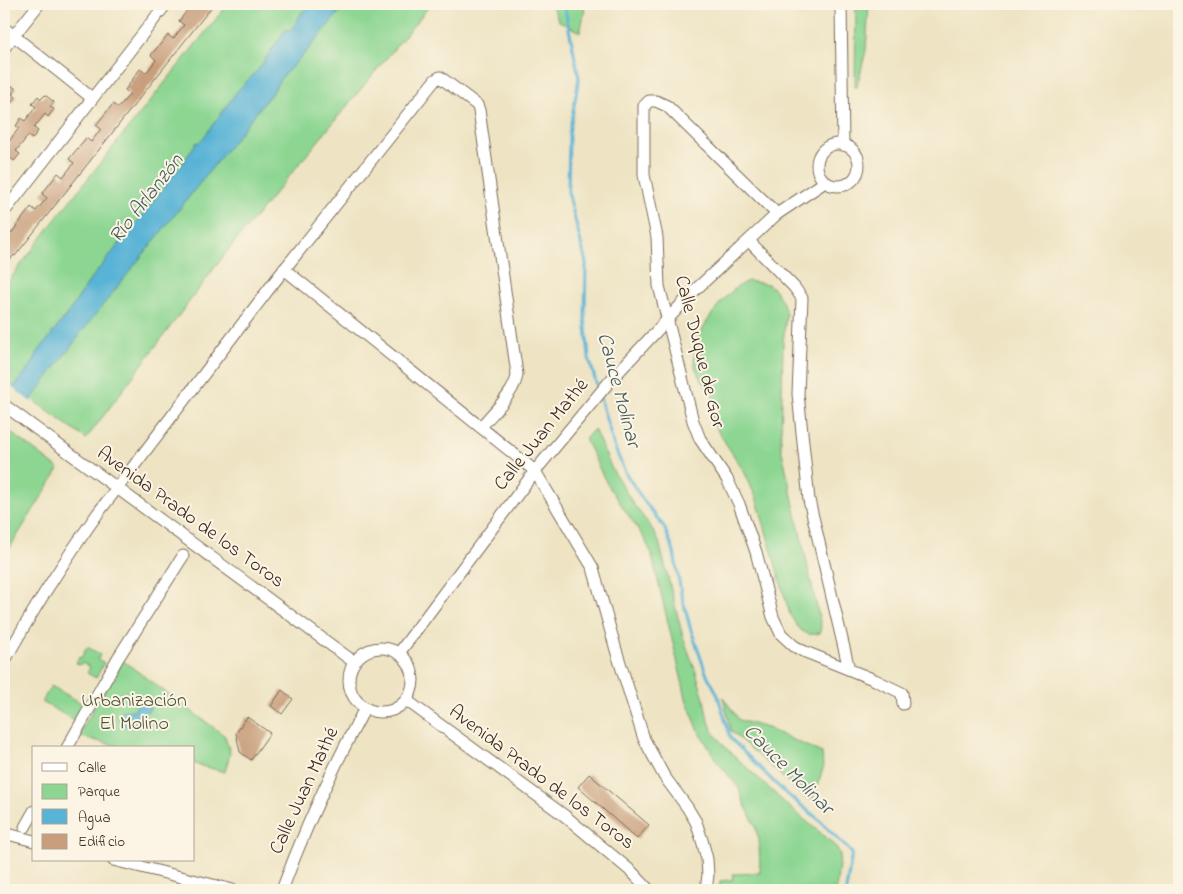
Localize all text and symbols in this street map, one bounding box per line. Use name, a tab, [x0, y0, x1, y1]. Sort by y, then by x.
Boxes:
water label: Río Arlanzón	[102, 147, 192, 250]
street label: Calle Duque de Gor	[666, 273, 732, 432]
water label: Cauce Molinar	[588, 329, 648, 453]
street label: Calle Juan Mathé	[488, 372, 597, 498]
street label: Avenida Prado de los Toros	[90, 440, 290, 596]
park label: Urbanización El Molino	[81, 687, 187, 739]
street label: Avenida Prado de los Toros	[442, 698, 640, 858]
water label: Cauce Molinar	[736, 718, 842, 824]
street label: Calle Juan Mathé	[263, 723, 347, 859]
legend	[32, 746, 195, 862]
text: Calle	[78, 757, 106, 779]
text: Parque	[78, 781, 120, 803]
text: Agua	[78, 807, 111, 830]
text: Edificio	[78, 831, 125, 853]

